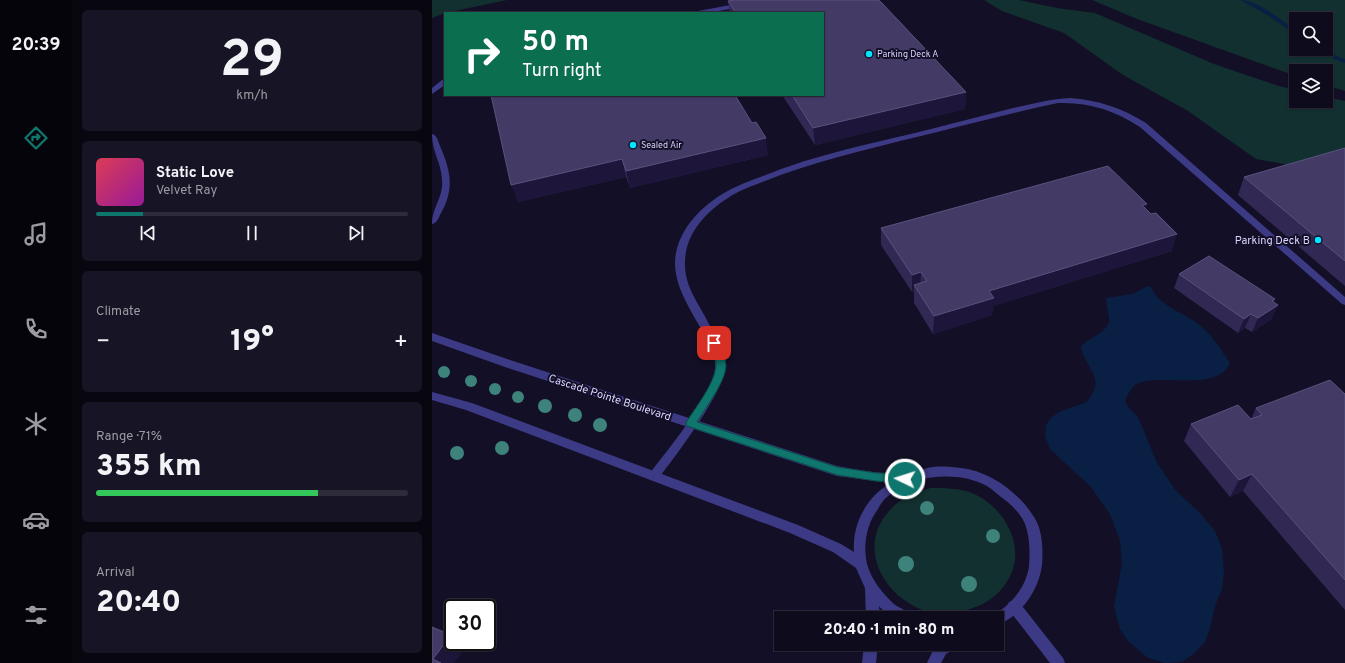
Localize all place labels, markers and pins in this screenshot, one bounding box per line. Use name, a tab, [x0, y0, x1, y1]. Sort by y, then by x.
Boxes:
marker: Parking Deck A	[864, 49, 874, 59]
place label: Parking Deck A	[877, 49, 938, 60]
marker: Sealed Air	[628, 140, 638, 150]
place label: Sealed Air	[641, 140, 682, 151]
place label: Parking Deck B	[1235, 234, 1310, 248]
marker: Parking Deck B	[1313, 235, 1323, 245]
pin	[697, 326, 731, 360]

